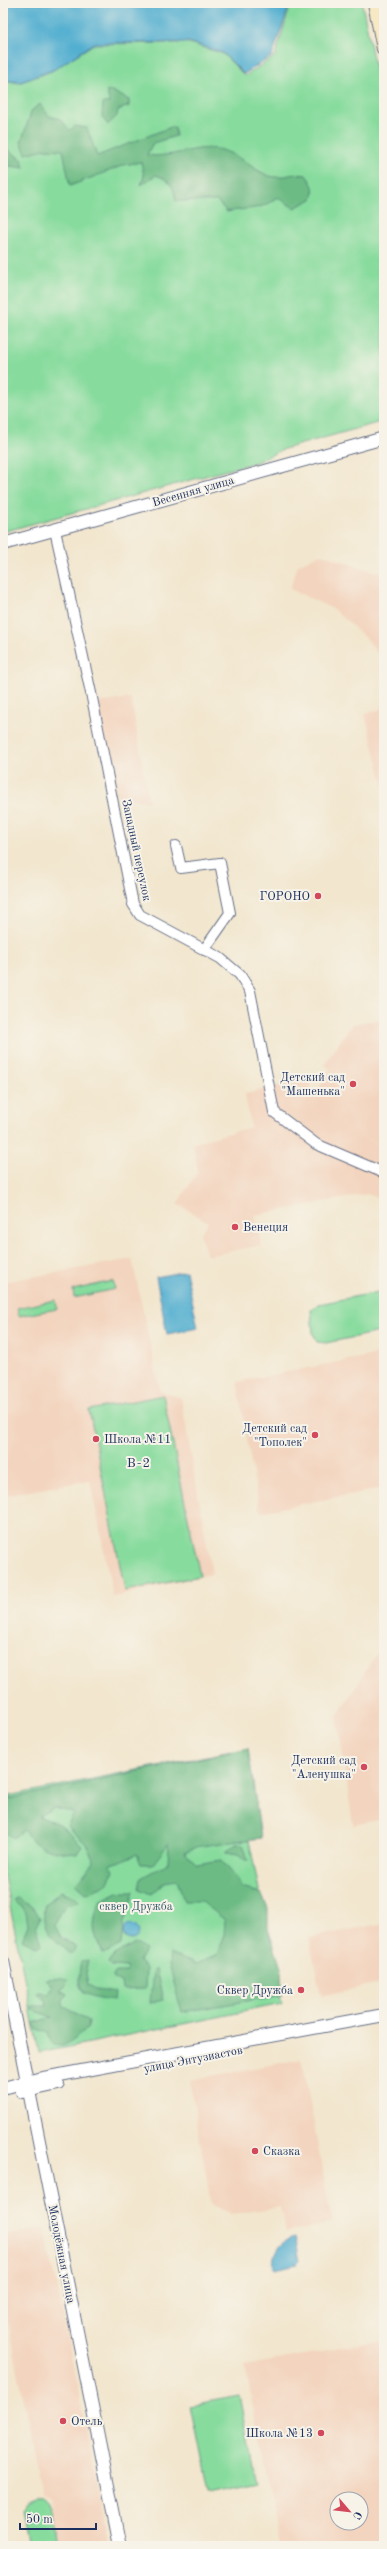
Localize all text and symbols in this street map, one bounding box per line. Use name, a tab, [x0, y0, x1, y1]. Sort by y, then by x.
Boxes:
street label: Весенняя улица	[151, 475, 235, 509]
street label: Западный переулок	[119, 798, 153, 902]
place label: ГОРОНО	[259, 891, 310, 903]
marker: ГОРОНО	[313, 891, 323, 901]
place label: Детский сад "Машенька"	[280, 1072, 345, 1098]
marker: Детский сад "Машенька"	[348, 1079, 358, 1089]
marker: Венеция	[230, 1222, 240, 1232]
place label: Венеция	[243, 1222, 288, 1234]
place label: Детский сад "Тополек"	[242, 1423, 307, 1449]
marker: Детский сад "Тополек"	[310, 1430, 320, 1440]
marker: Школа №11	[91, 1434, 101, 1444]
place label: Школа №11	[104, 1434, 171, 1446]
district label: В-2	[127, 1457, 151, 1470]
place label: Детский сад "Аленушка"	[291, 1755, 356, 1781]
marker: Детский сад "Аленушка"	[359, 1762, 369, 1772]
park label: сквер Дружба	[99, 1901, 173, 1913]
place label: Сквер Дружба	[217, 1985, 293, 1997]
marker: Сквер Дружба	[296, 1985, 306, 1995]
street label: улица Энтузиастов	[143, 2044, 244, 2075]
marker: Сказка	[250, 2146, 260, 2156]
place label: Сказка	[263, 2146, 300, 2158]
street label: Молодёжная улица	[46, 2204, 77, 2305]
marker: Отель	[58, 2416, 68, 2426]
place label: Отель	[71, 2416, 103, 2428]
place label: Школа №13	[246, 2428, 313, 2440]
marker: Школа №13	[316, 2428, 326, 2438]
north arrow	[329, 2491, 369, 2531]
scale bar	[20, 2505, 96, 2531]
text: С	[350, 2509, 363, 2521]
text: 50 m	[26, 2513, 53, 2526]

